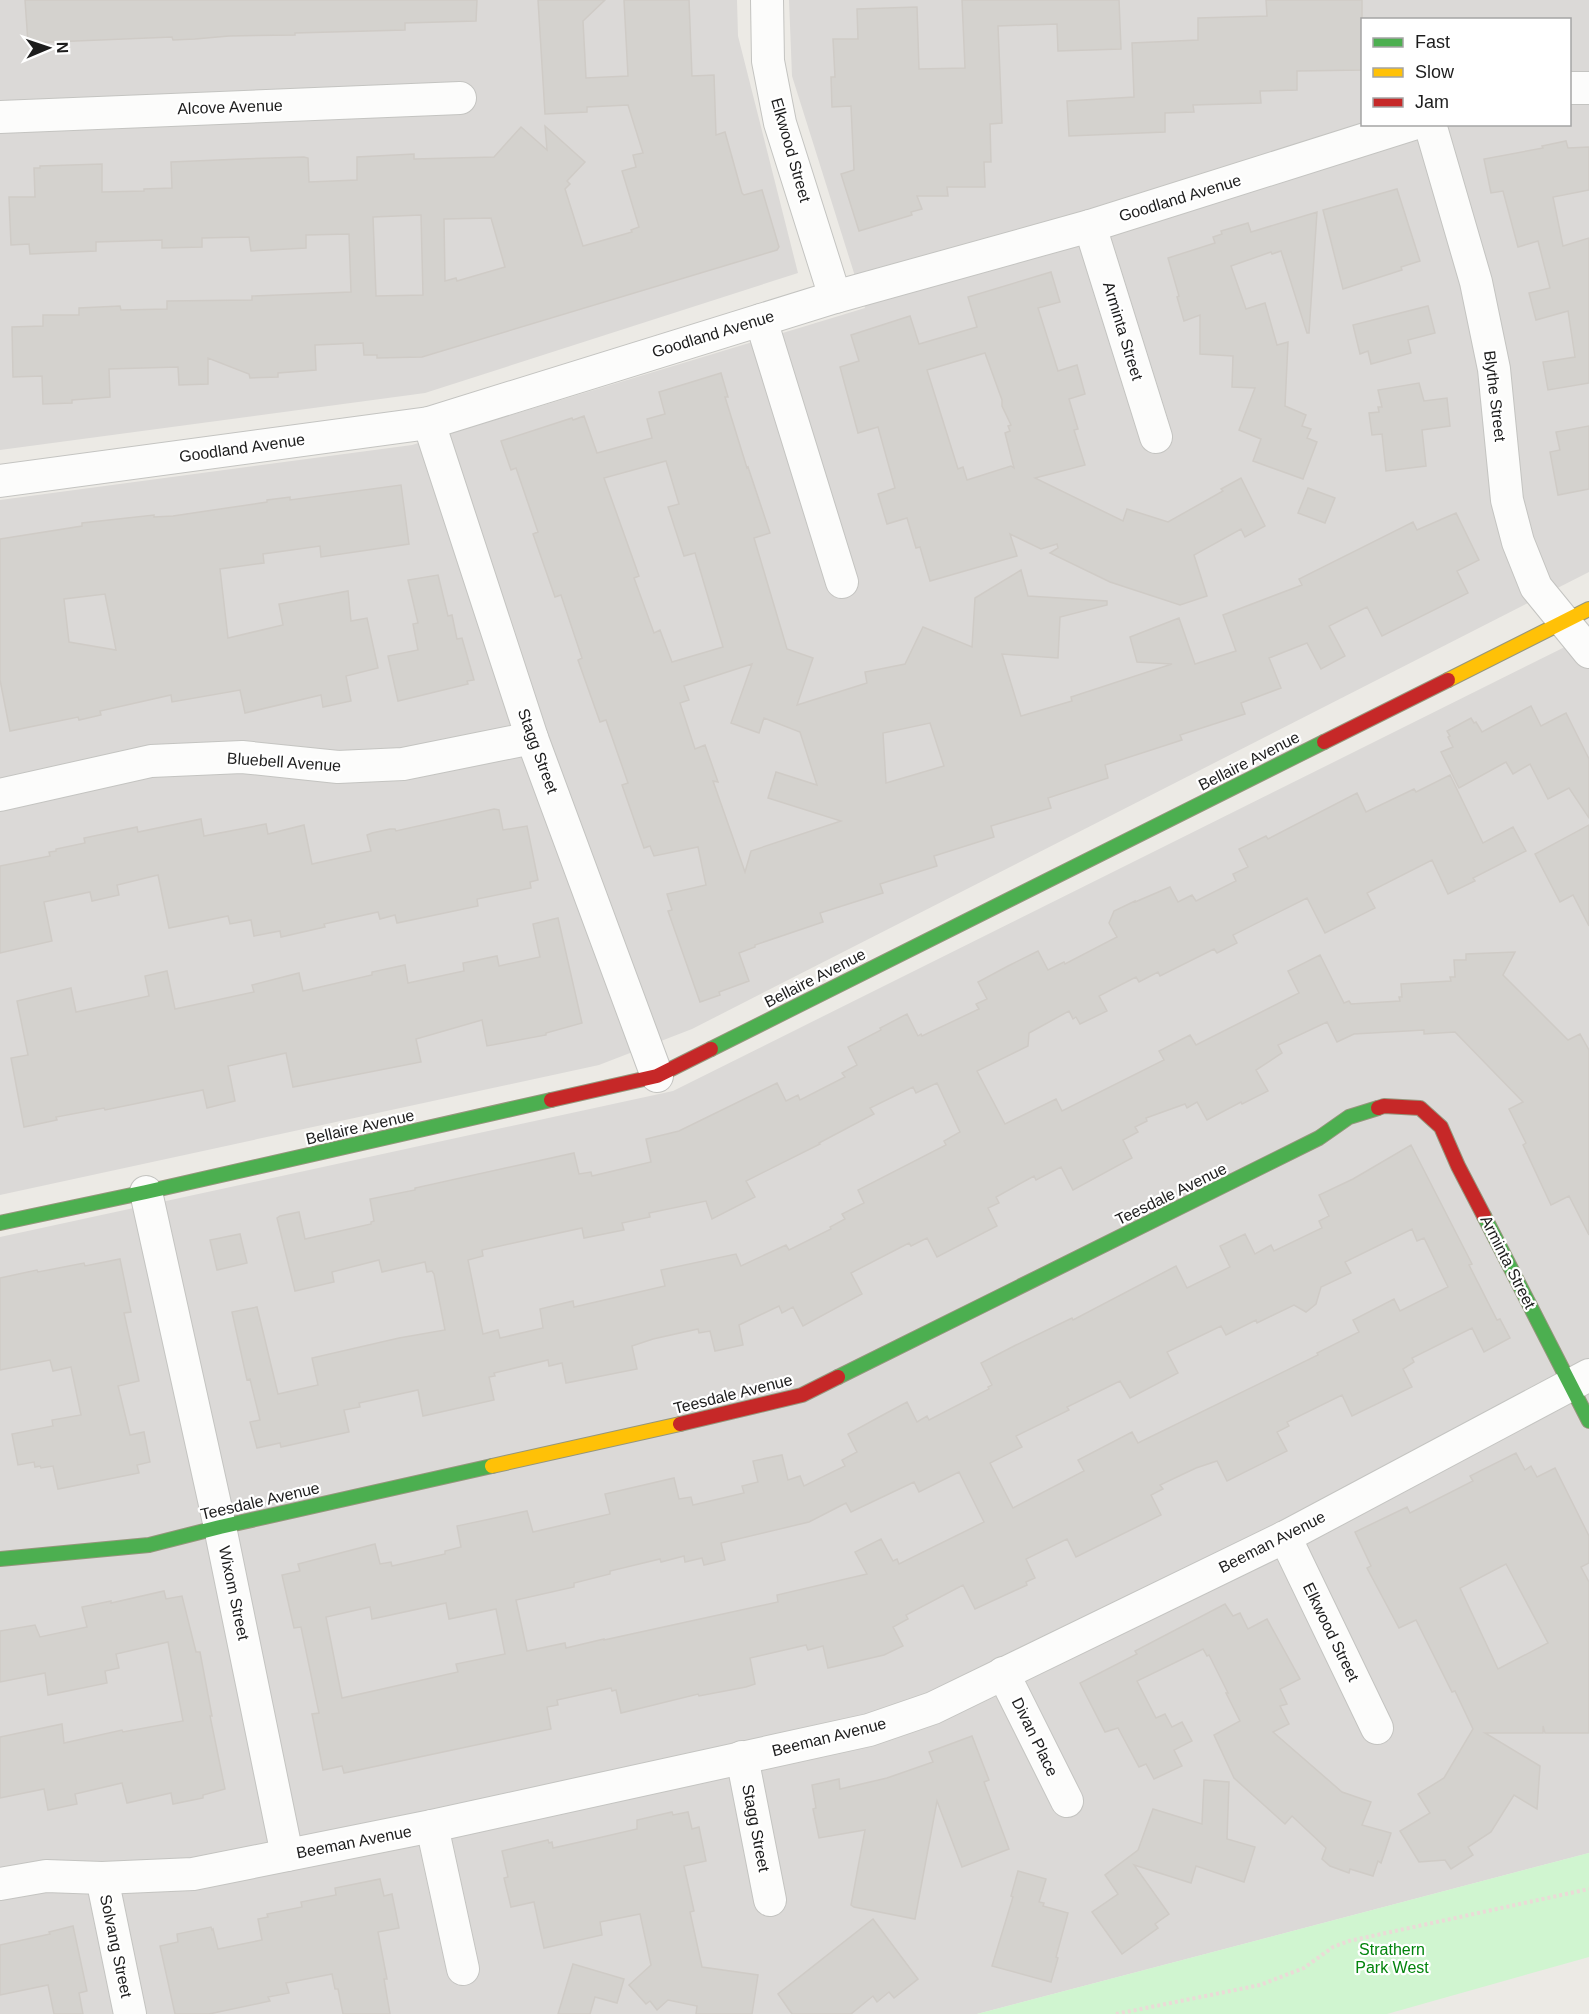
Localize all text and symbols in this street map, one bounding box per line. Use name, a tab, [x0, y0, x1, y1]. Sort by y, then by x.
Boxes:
north arrow	[18, 18, 78, 78]
legend	[1361, 18, 1571, 126]
text: Fast	[1415, 32, 1450, 52]
text: N	[54, 41, 71, 54]
text: Slow	[1415, 62, 1455, 82]
text: Jam	[1415, 92, 1449, 112]
street label: Elkwood Street	[768, 96, 814, 205]
street label: Alcove Avenue	[177, 97, 283, 117]
street label: Goodland Avenue	[1117, 171, 1243, 225]
street label: Arminta Street	[1100, 280, 1146, 383]
street label: Goodland Avenue	[650, 307, 776, 361]
street label: Blythe Street	[1481, 350, 1509, 443]
street label: Goodland Avenue	[178, 431, 306, 465]
street label: Stagg Street	[515, 706, 561, 796]
street label: Bellaire Avenue	[1196, 728, 1302, 794]
street label: Bluebell Avenue	[226, 750, 342, 774]
street label: Bellaire Avenue	[762, 945, 868, 1011]
street label: Bellaire Avenue	[304, 1106, 416, 1148]
street label: Teesdale Avenue	[1113, 1160, 1229, 1228]
street label: Arminta Street	[1477, 1213, 1539, 1312]
street label: Teesdale Avenue	[672, 1371, 794, 1417]
street label: Teesdale Avenue	[199, 1479, 321, 1523]
street label: Beeman Avenue	[1216, 1508, 1328, 1576]
street label: Wixom Street	[216, 1544, 252, 1642]
street label: Elkwood Street	[1300, 1580, 1362, 1685]
street label: Divan Place	[1009, 1695, 1061, 1779]
street label: Beeman Avenue	[770, 1715, 888, 1759]
street label: Stagg Street	[739, 1783, 773, 1874]
street label: Beeman Avenue	[295, 1822, 413, 1862]
street label: Solvang Street	[97, 1893, 135, 2000]
park label: Strathern Park West	[1355, 1941, 1429, 1976]

